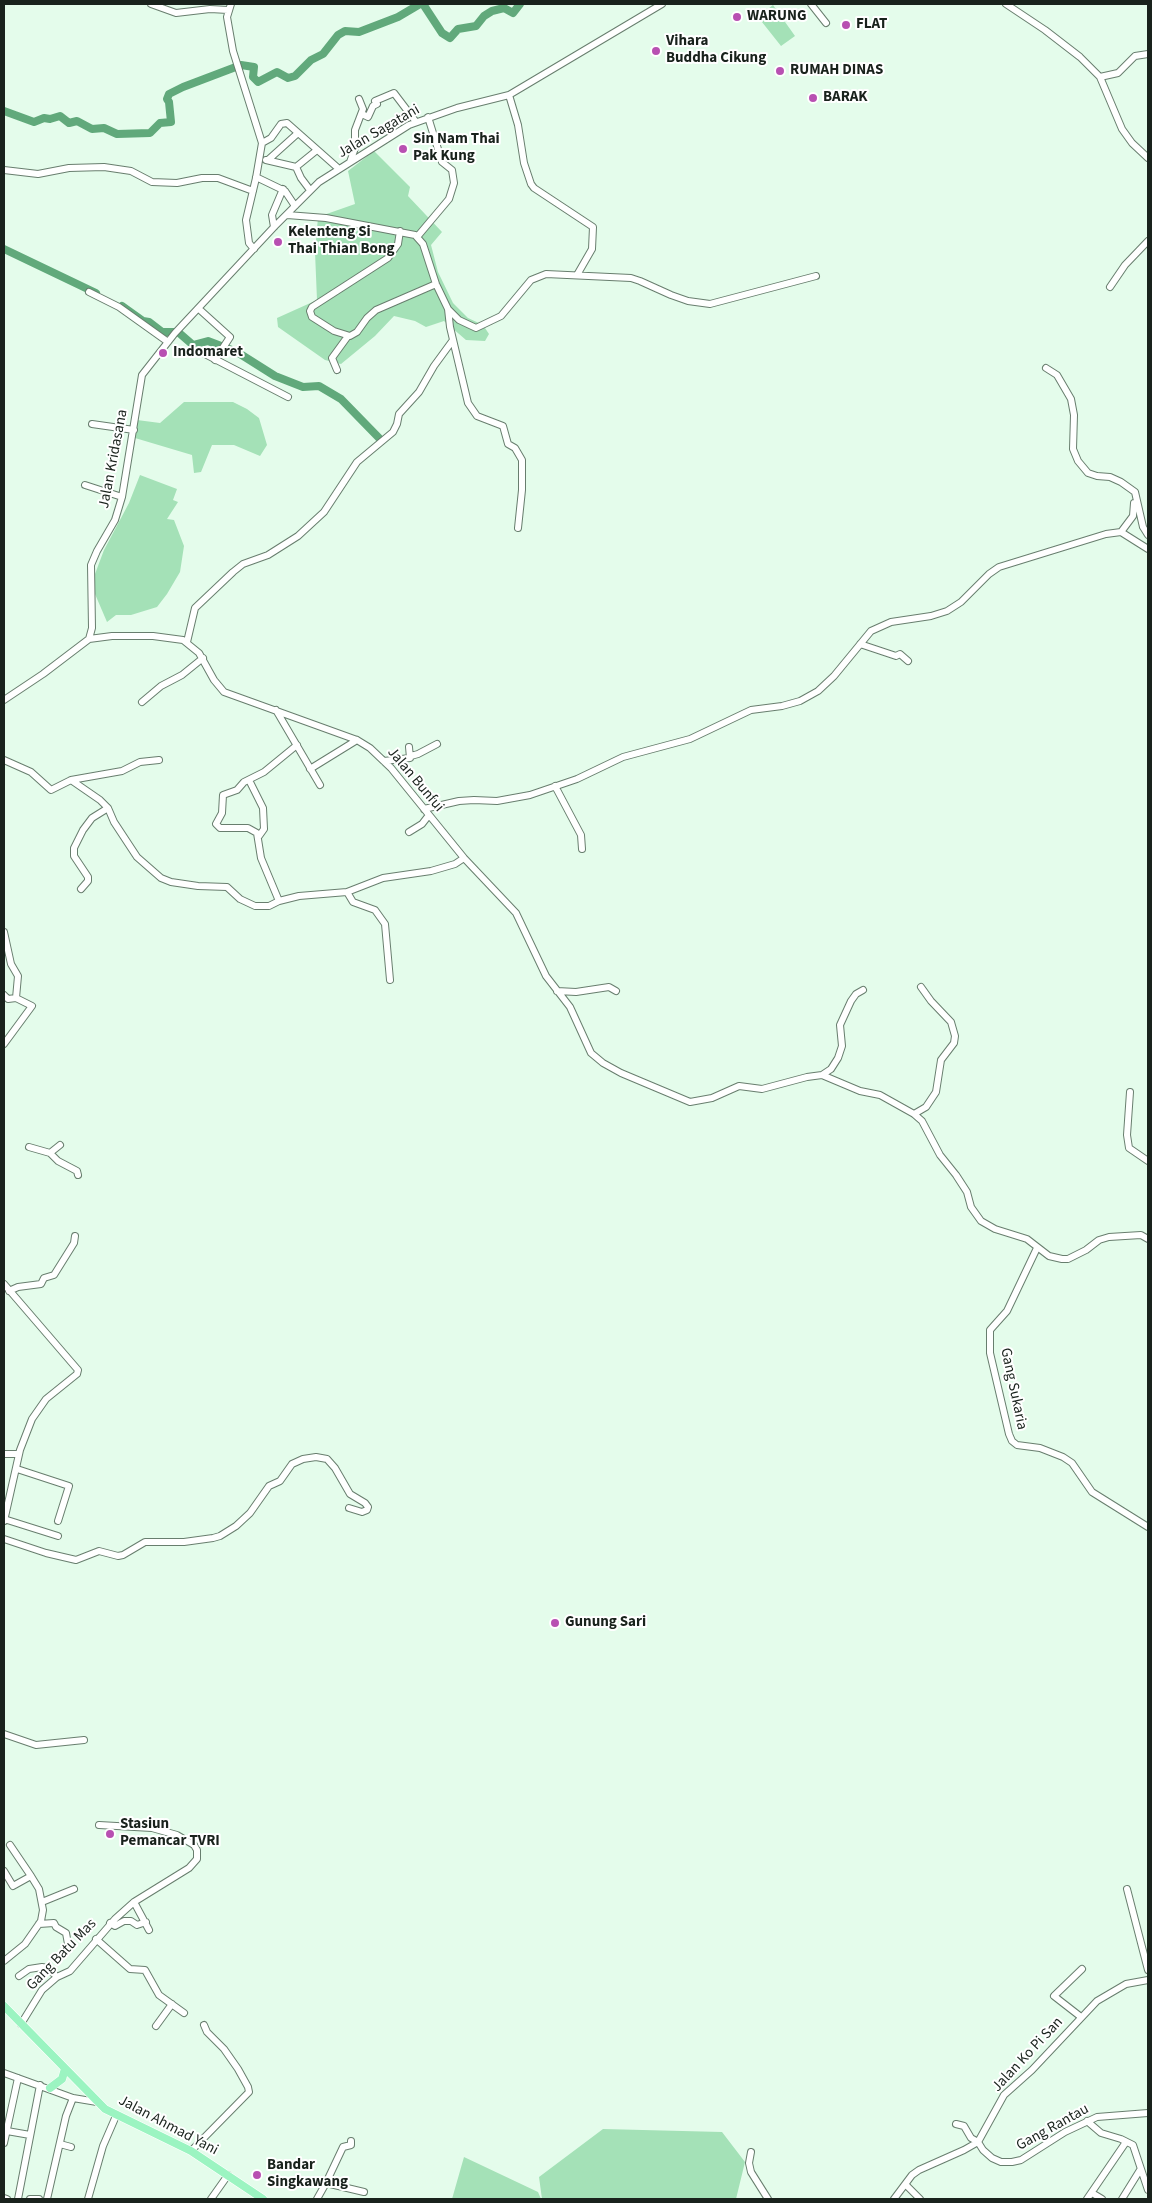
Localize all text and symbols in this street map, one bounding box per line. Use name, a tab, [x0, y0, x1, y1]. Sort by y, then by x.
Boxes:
place label: WARUNG	[747, 8, 807, 26]
marker: WARUNG	[731, 11, 743, 23]
place label: FLAT	[856, 16, 887, 34]
marker: FLAT	[840, 19, 852, 31]
place label: Vihara Buddha Cikung	[666, 33, 766, 68]
marker: Vihara Buddha Cikung	[650, 45, 662, 57]
place label: RUMAH DINAS	[790, 62, 883, 80]
marker: RUMAH DINAS	[774, 65, 786, 77]
place label: BARAK	[823, 89, 868, 107]
marker: BARAK	[807, 92, 819, 104]
street label: Jalan Sagatani	[335, 101, 423, 163]
place label: Sin Nam Thai Pak Kung	[413, 131, 500, 166]
marker: Sin Nam Thai Pak Kung	[397, 143, 409, 155]
place label: Kelenteng Si Thai Thian Bong	[288, 224, 394, 259]
marker: Kelenteng Si Thai Thian Bong	[272, 236, 284, 248]
place label: Indomaret	[173, 344, 243, 362]
marker: Indomaret	[157, 347, 169, 359]
street label: Jalan Kridasana	[96, 408, 132, 510]
street label: Jalan Bunfui	[383, 744, 447, 816]
street label: Gang Sukaria	[996, 1347, 1030, 1431]
place label: Gunung Sari	[565, 1614, 646, 1632]
marker: Gunung Sari	[549, 1617, 561, 1629]
place label: Stasiun Pemancar TVRI	[120, 1816, 220, 1851]
marker: Stasiun Pemancar TVRI	[104, 1828, 116, 1840]
street label: Gang Batu Mas	[23, 1915, 101, 1995]
street label: Jalan Ko Pi San	[989, 2014, 1067, 2096]
street label: Jalan Ahmad Yani	[115, 2092, 221, 2160]
street label: Gang Rantau	[1014, 2101, 1092, 2155]
place label: Bandar Singkawang	[267, 2157, 348, 2192]
marker: Bandar Singkawang	[251, 2169, 263, 2181]

